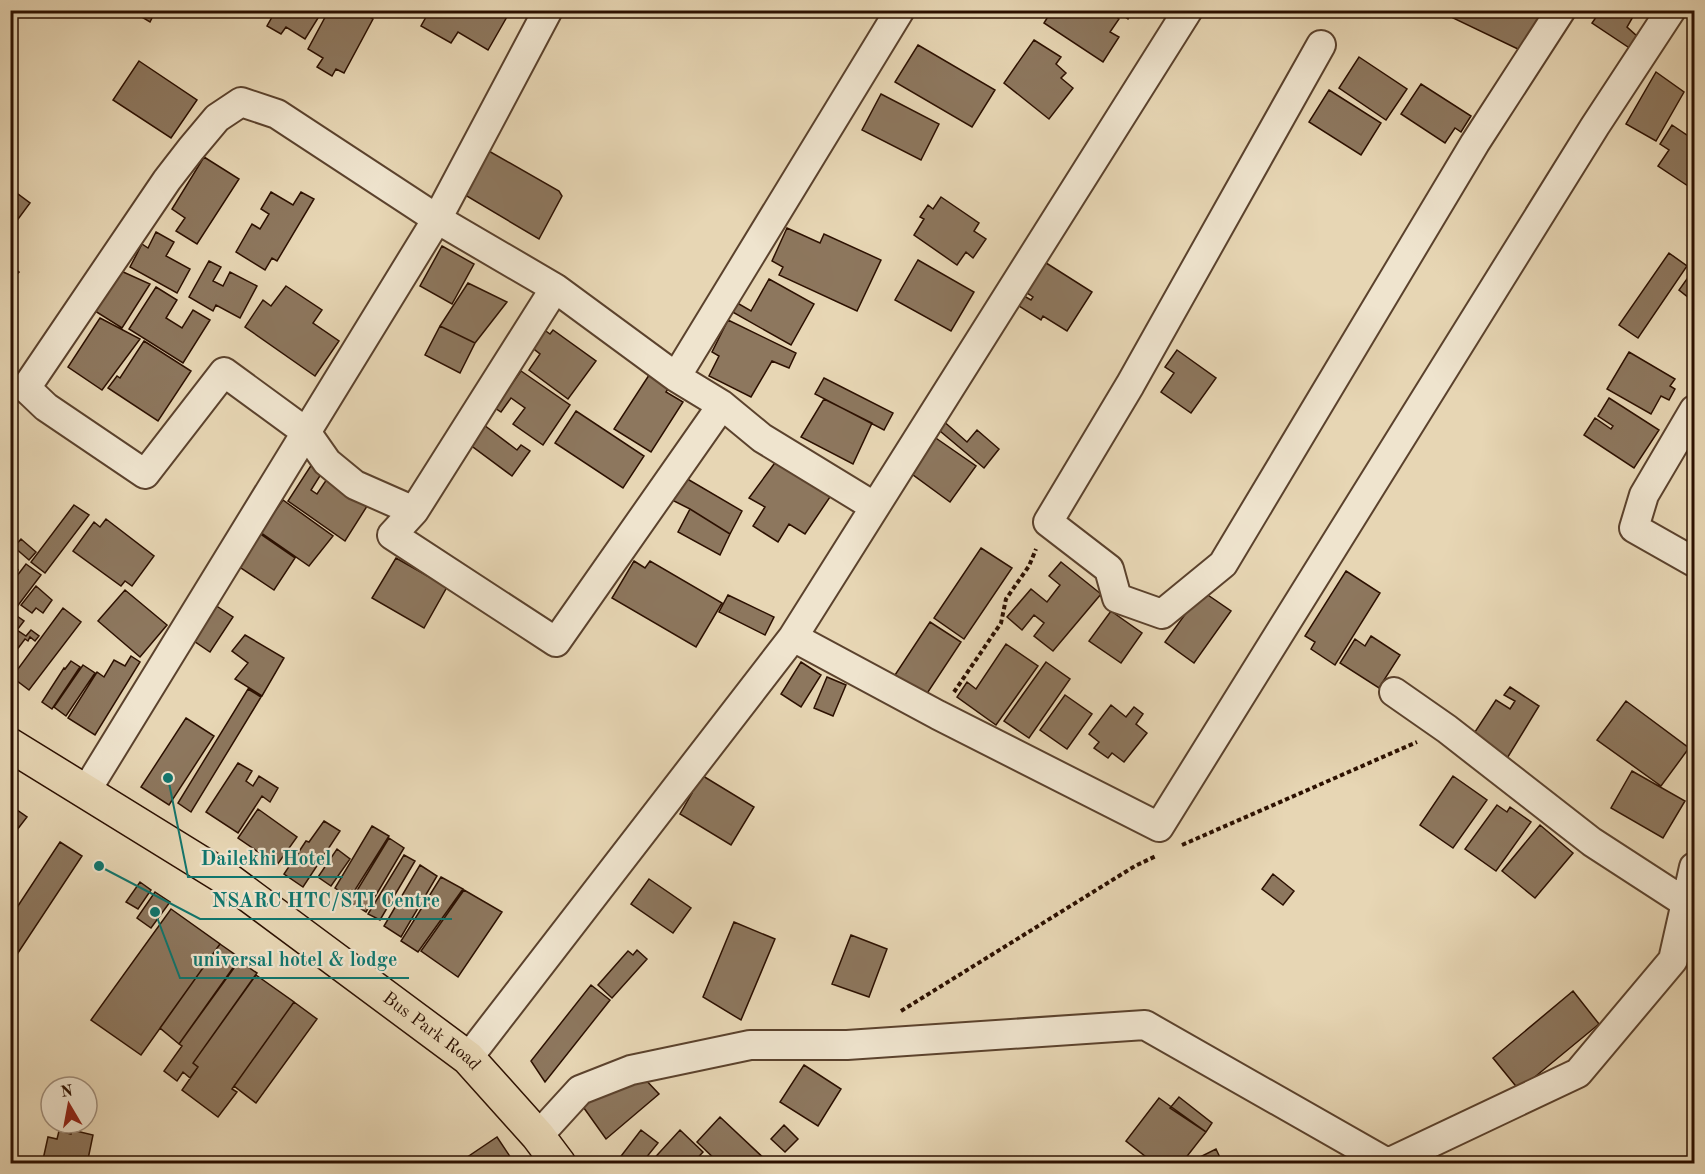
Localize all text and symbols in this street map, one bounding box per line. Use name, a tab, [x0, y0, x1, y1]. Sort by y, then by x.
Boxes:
callout: Dailekhi Hotel	[188, 839, 343, 877]
text: Dailekhi Hotel	[201, 850, 331, 870]
callout: NSARC HTC/STI Centre	[200, 881, 452, 919]
text: NSARC HTC/STI Centre	[212, 892, 440, 912]
callout: universal hotel & lodge	[180, 940, 409, 978]
text: universal hotel & lodge	[193, 951, 397, 971]
street label: Bus Park Road	[379, 989, 484, 1074]
north arrow	[39, 1075, 99, 1135]
text: N	[59, 1083, 75, 1101]

